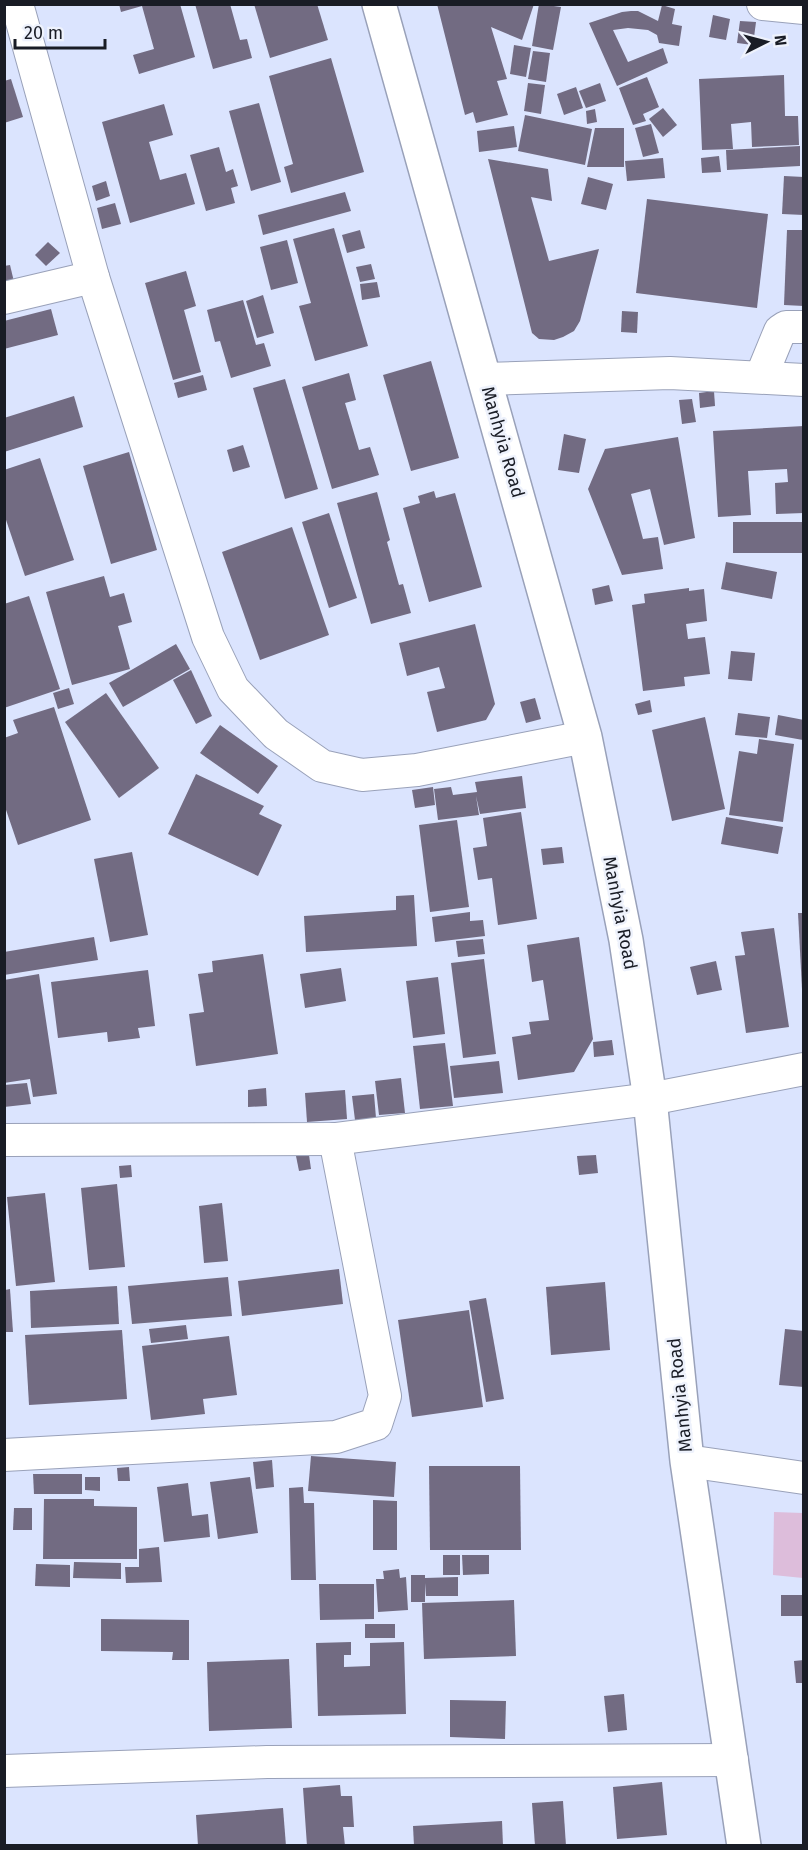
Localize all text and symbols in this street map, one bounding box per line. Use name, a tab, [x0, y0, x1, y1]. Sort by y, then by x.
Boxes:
scale bar	[15, 12, 105, 50]
north arrow	[736, 12, 796, 72]
text: 20 m	[24, 22, 63, 44]
text: N	[770, 34, 790, 47]
street label: Manhyia Road	[477, 384, 529, 500]
street label: Manhyia Road	[598, 855, 642, 971]
street label: Manhyia Road	[663, 1337, 697, 1453]

